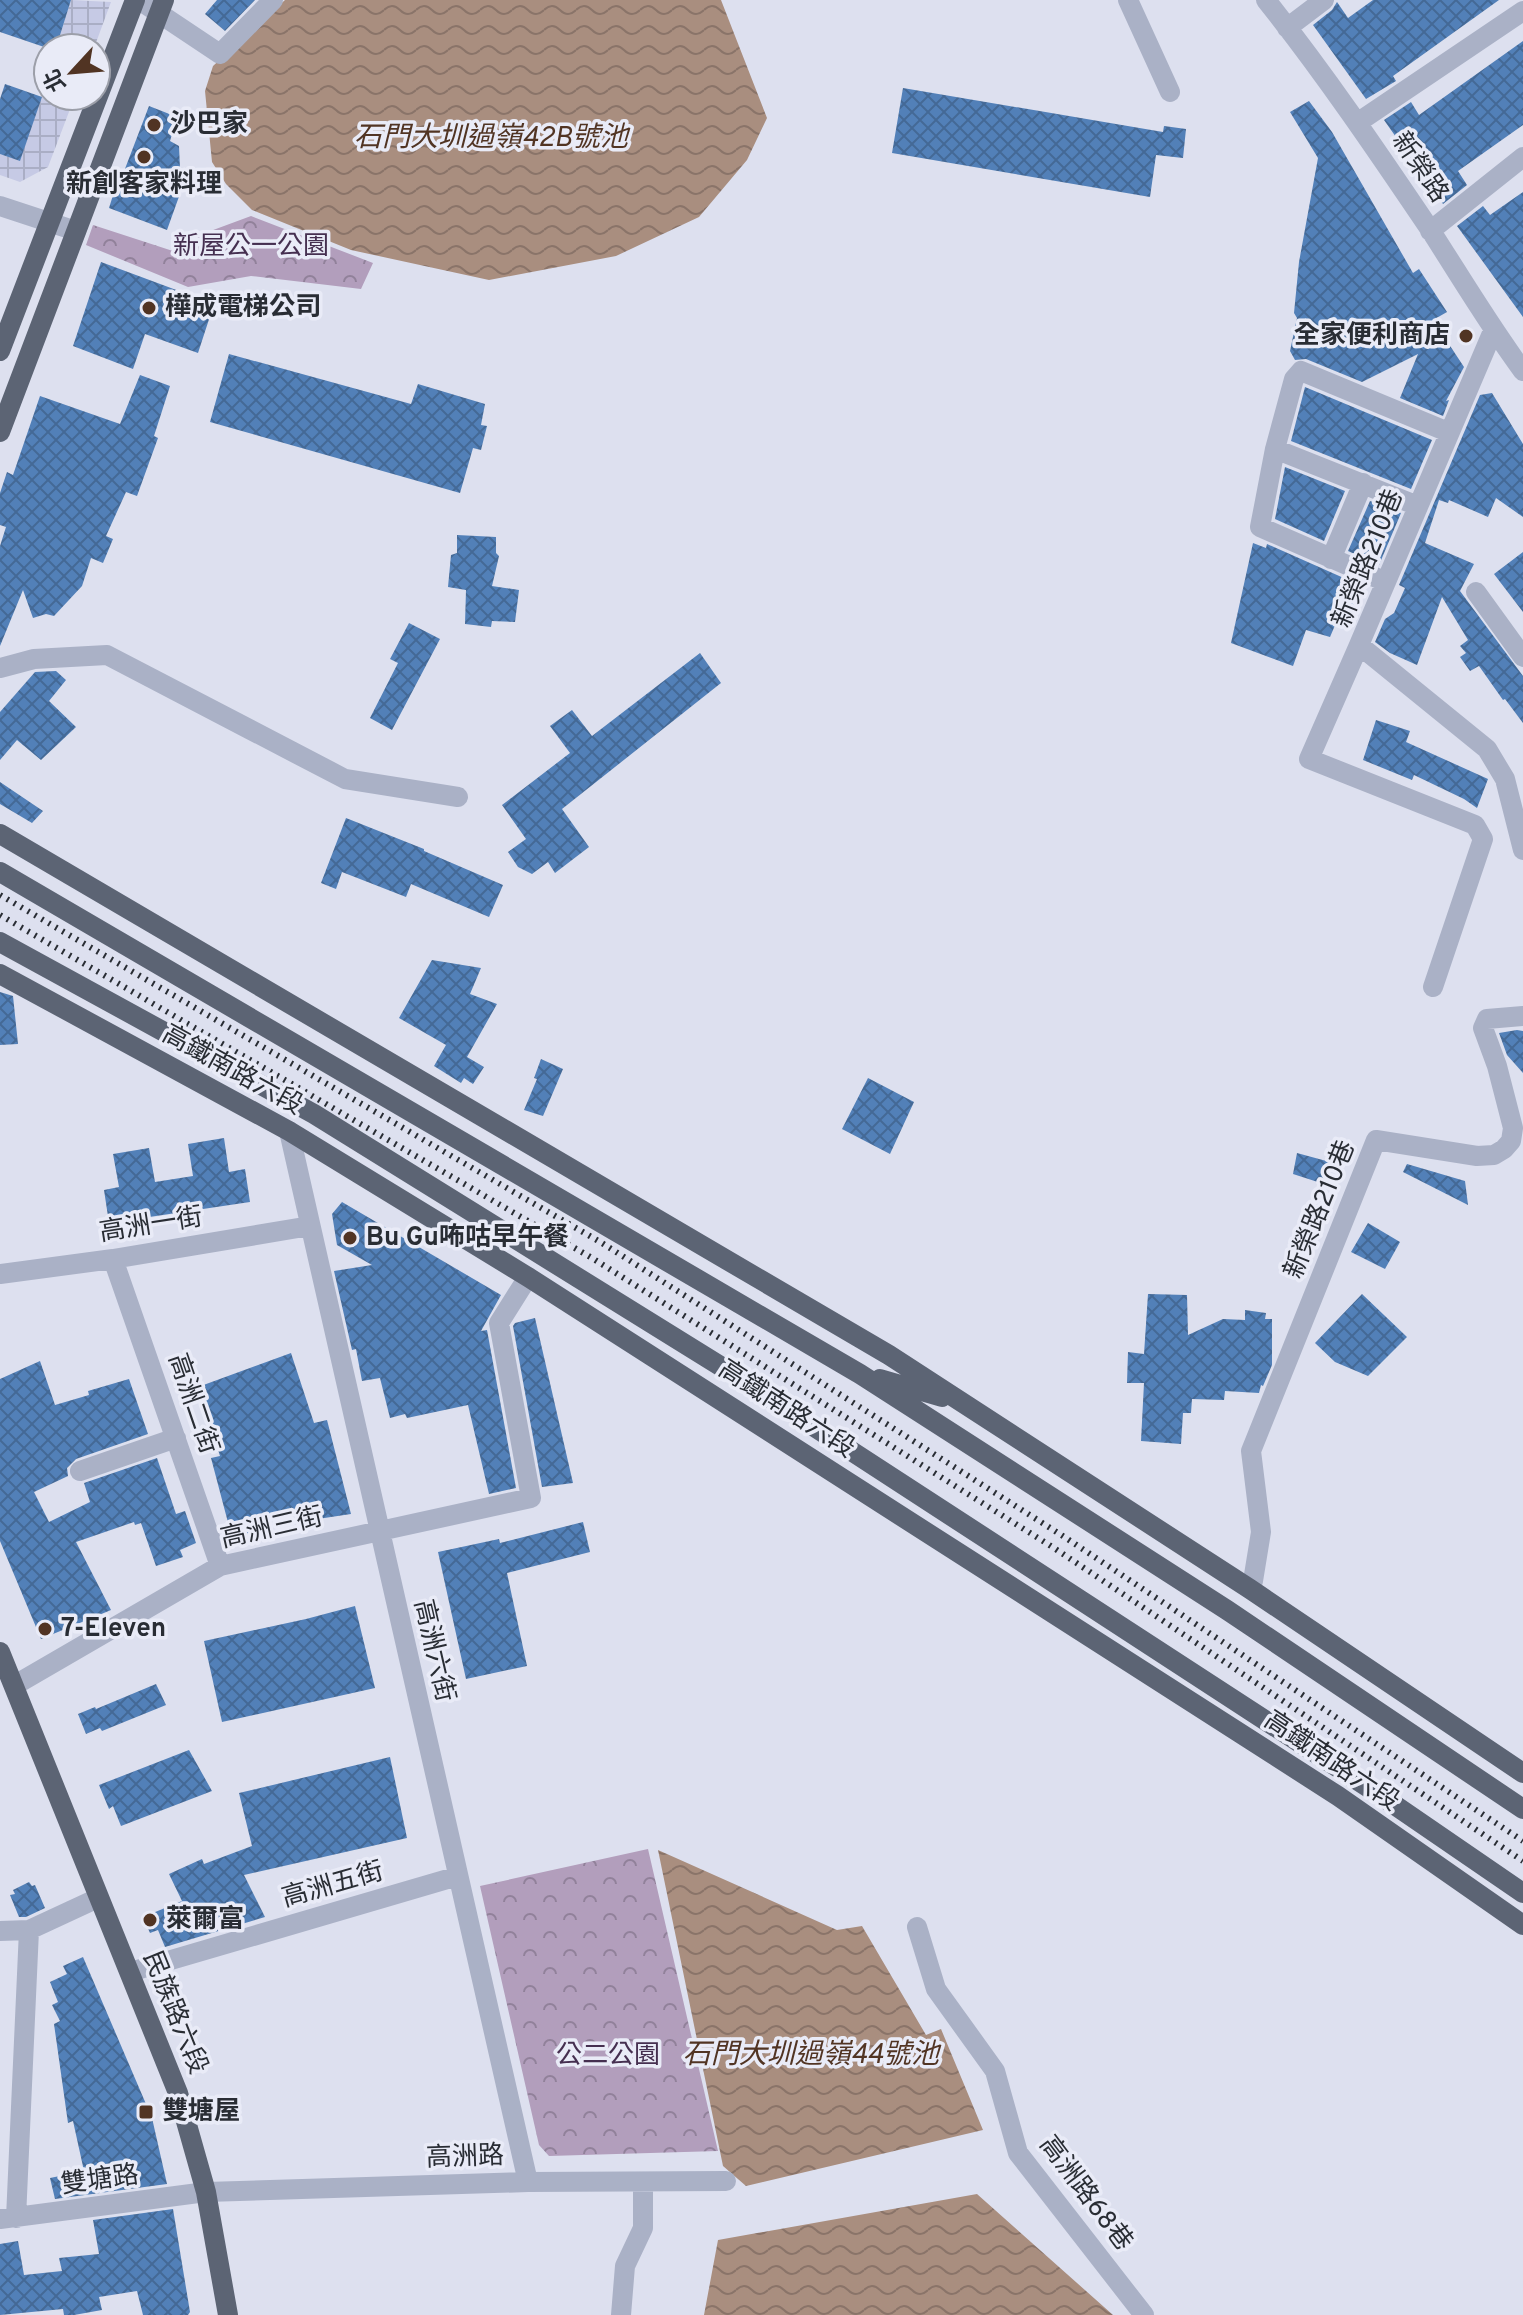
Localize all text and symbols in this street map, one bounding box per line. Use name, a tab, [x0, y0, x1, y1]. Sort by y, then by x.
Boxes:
north arrow	[32, 32, 112, 112]
text: 北	[39, 64, 73, 95]
place label: 沙巴家	[170, 109, 248, 142]
marker: 沙巴家	[145, 116, 163, 134]
water label: 石門大圳過嶺42B號池	[354, 121, 631, 157]
street label: 新榮路	[1384, 126, 1454, 210]
marker: 新創客家料理	[135, 148, 153, 166]
place label: 新創客家料理	[66, 169, 222, 202]
park label: 新屋公一公園	[173, 231, 329, 264]
place label: 樺成電梯公司	[165, 292, 321, 325]
marker: 樺成電梯公司	[140, 299, 158, 317]
place label: 全家便利商店	[1294, 320, 1450, 353]
marker: 全家便利商店	[1457, 327, 1475, 345]
street label: 新榮路210巷	[1326, 485, 1412, 633]
street label: 高鐵南路六段	[156, 1019, 308, 1123]
street label: 新榮路210巷	[1278, 1136, 1364, 1284]
street label: 高洲一街	[97, 1202, 205, 1250]
place label: Bu Gu咘咕早午餐	[366, 1222, 569, 1255]
marker: Bu Gu咘咕早午餐	[341, 1229, 359, 1247]
street label: 高洲二街	[159, 1349, 225, 1459]
street label: 高鐵南路六段	[712, 1354, 860, 1466]
street label: 高洲三街	[218, 1501, 326, 1557]
street label: 高洲六街	[405, 1597, 461, 1705]
place label: 7-Eleven	[61, 1613, 166, 1646]
marker: 7-Eleven	[36, 1620, 54, 1638]
street label: 高鐵南路六段	[1257, 1705, 1405, 1819]
street label: 高洲五街	[278, 1856, 388, 1916]
place label: 萊爾富	[166, 1904, 244, 1937]
marker: 萊爾富	[141, 1911, 159, 1929]
street label: 民族路六段	[134, 1947, 214, 2079]
water label: 石門大圳過嶺44號池	[683, 2038, 942, 2074]
park label: 公二公園	[556, 2040, 660, 2073]
place label: 雙塘屋	[162, 2096, 240, 2129]
marker: 雙塘屋	[137, 2103, 155, 2121]
street label: 高洲路68巷	[1031, 2130, 1139, 2258]
street label: 高洲路	[425, 2140, 505, 2176]
street label: 雙塘路	[59, 2159, 141, 2203]

